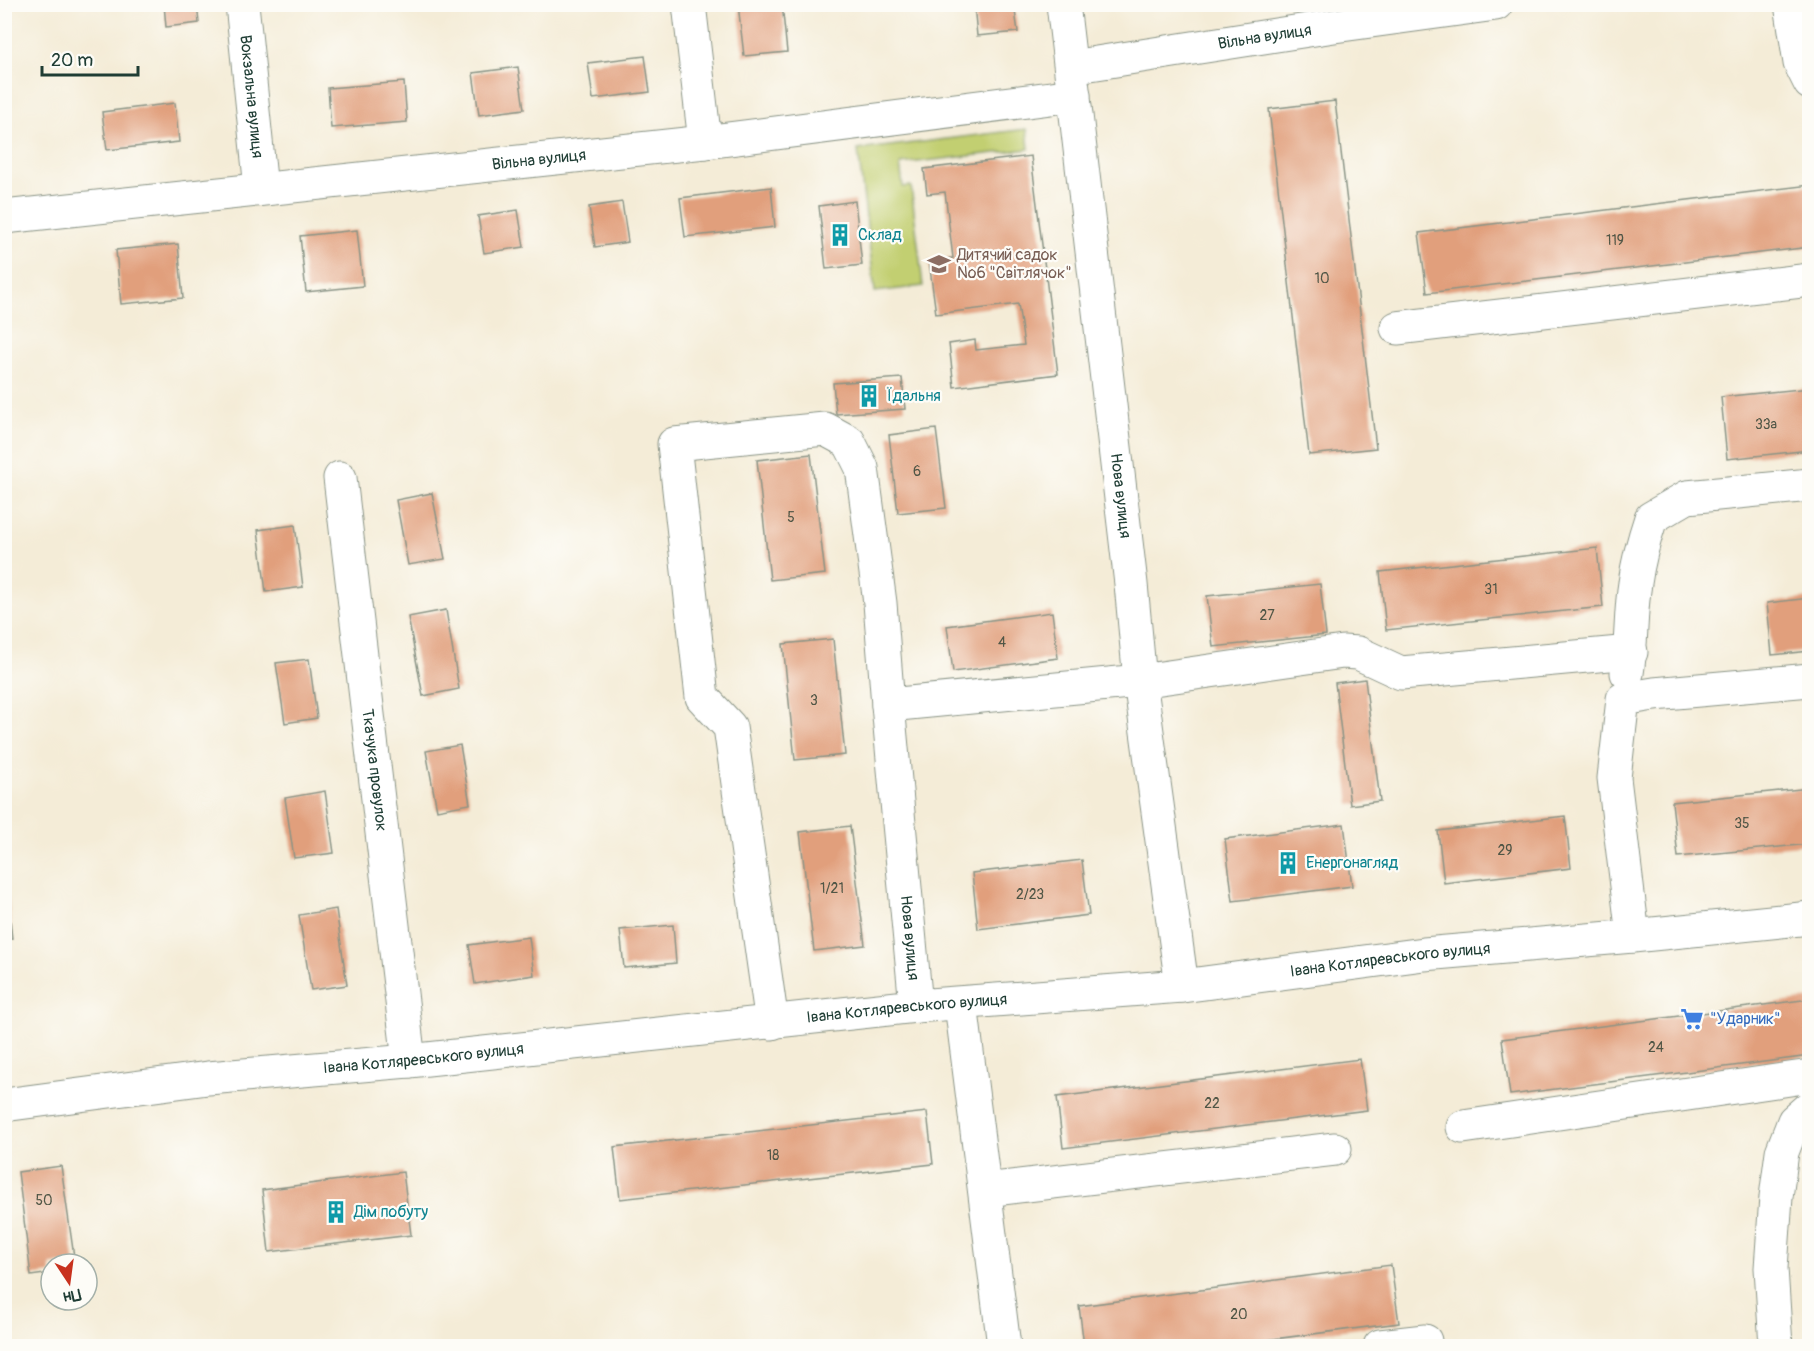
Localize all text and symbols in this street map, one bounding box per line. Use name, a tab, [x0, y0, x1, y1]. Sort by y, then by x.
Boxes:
street label: Вільна вулиця	[1216, 20, 1313, 54]
street label: Вокзальна вулиця	[235, 34, 268, 159]
scale bar	[42, 39, 138, 77]
text: 20 m	[51, 49, 93, 72]
street label: Вільна вулиця	[491, 145, 587, 175]
building icon: Склад	[827, 222, 853, 248]
place label: Склад	[858, 225, 902, 245]
house number: 119	[1606, 232, 1624, 249]
place label: Дитячий садок №6 "Світлячок"	[956, 245, 1072, 283]
school or university icon: Дитячий садок №6 "Світлячок"	[926, 251, 952, 277]
house number: 10	[1314, 270, 1330, 287]
building icon: Їдальня	[856, 383, 882, 409]
place label: Їдальня	[887, 386, 941, 406]
house number: 33а	[1755, 416, 1777, 433]
street label: Нова вулиця	[1106, 452, 1136, 539]
house number: 6	[913, 463, 921, 480]
house number: 5	[787, 509, 795, 526]
house number: 31	[1484, 581, 1498, 598]
house number: 27	[1259, 607, 1275, 624]
house number: 4	[998, 634, 1006, 651]
house number: 3	[810, 692, 818, 709]
street label: Ткачука провулок	[357, 708, 392, 832]
house number: 35	[1734, 815, 1750, 832]
house number: 29	[1497, 842, 1513, 859]
building icon: Енергонагляд	[1275, 850, 1301, 876]
place label: Енергонагляд	[1306, 853, 1399, 873]
house number: 1/21	[820, 880, 844, 897]
house number: 2/23	[1016, 886, 1044, 903]
street label: Нова вулиця	[896, 894, 924, 981]
street label: Івана Котляревського вулиця	[1289, 938, 1491, 982]
street label: Івана Котляревського вулиця	[805, 989, 1008, 1028]
supermarket icon: "Ударник"	[1679, 1006, 1705, 1032]
place label: "Ударник"	[1710, 1009, 1781, 1029]
street label: Івана Котляревського вулиця	[322, 1039, 525, 1078]
house number: 24	[1648, 1039, 1664, 1056]
house number: 22	[1204, 1095, 1220, 1112]
house number: 18	[767, 1147, 779, 1164]
house number: 50	[35, 1192, 53, 1209]
building icon: Дім побуту	[323, 1199, 349, 1225]
place label: Дім побуту	[353, 1202, 428, 1222]
north arrow	[39, 1252, 99, 1312]
text: Пн	[61, 1284, 83, 1307]
house number: 20	[1230, 1306, 1248, 1323]

